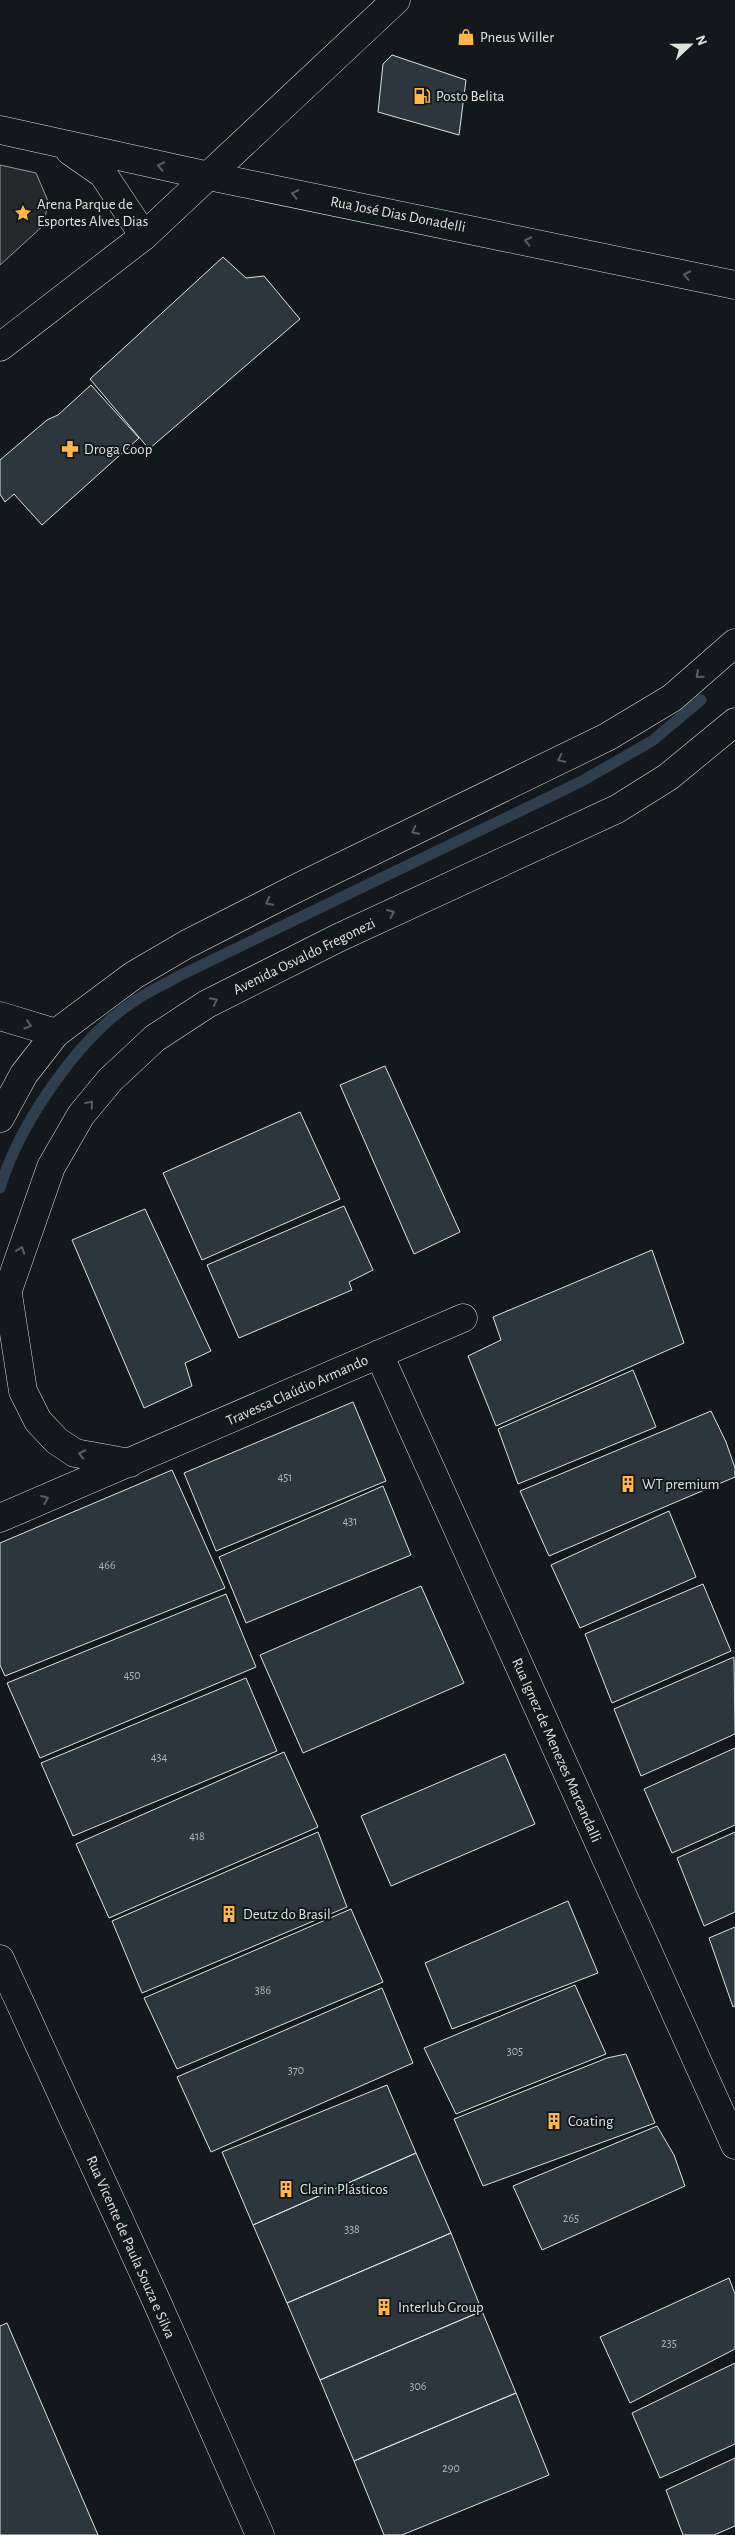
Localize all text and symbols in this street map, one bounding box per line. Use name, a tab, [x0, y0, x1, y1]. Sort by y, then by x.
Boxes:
north arrow	[665, 20, 715, 70]
shop icon: Pneus Willer	[456, 27, 476, 47]
place label: Pneus Willer	[480, 30, 554, 45]
text: N	[693, 33, 709, 48]
fuel station icon: Posto Belita	[412, 86, 432, 106]
place label: Posto Belita	[436, 89, 504, 104]
one-way arrow	[156, 161, 165, 172]
one-way arrow	[291, 189, 300, 199]
street label: Rua José Dias Donadelli	[329, 194, 467, 235]
place label: Arena Parque de Esportes Alves Dias	[37, 197, 148, 229]
place icon: Arena Parque de Esportes Alves Dias	[13, 203, 33, 223]
one-way arrow	[524, 236, 533, 247]
one-way arrow	[683, 270, 692, 280]
pharmacy icon: Droga Coop	[60, 439, 80, 459]
place label: Droga Coop	[84, 442, 152, 457]
one-way arrow	[695, 669, 704, 678]
one-way arrow	[557, 753, 566, 763]
one-way arrow	[411, 824, 420, 834]
one-way arrow	[265, 896, 274, 906]
one-way arrow	[386, 909, 395, 920]
street label: Avenida Osvaldo Fregonezi	[231, 916, 378, 997]
one-way arrow	[209, 997, 218, 1007]
one-way arrow	[23, 1019, 31, 1029]
one-way arrow	[84, 1100, 93, 1109]
one-way arrow	[15, 1246, 25, 1255]
street label: Travessa Claúdio Armando	[224, 1352, 370, 1429]
one-way arrow	[78, 1449, 86, 1460]
house number: 451	[278, 1471, 292, 1483]
building icon: WT premium	[618, 1474, 638, 1494]
place label: WT premium	[642, 1477, 720, 1492]
one-way arrow	[40, 1494, 49, 1505]
house number: 431	[343, 1515, 357, 1527]
house number: 466	[98, 1559, 116, 1571]
street label: Rua Ignez de Menezes Marcandalli	[509, 1656, 604, 1844]
house number: 450	[123, 1669, 141, 1681]
house number: 434	[151, 1751, 167, 1763]
house number: 418	[189, 1830, 205, 1842]
building icon: Deutz do Brasil	[219, 1904, 239, 1924]
place label: Deutz do Brasil	[243, 1907, 331, 1922]
house number: 386	[255, 1984, 271, 1996]
house number: 305	[507, 2045, 523, 2057]
house number: 370	[288, 2064, 304, 2076]
building icon: Coating	[544, 2111, 564, 2131]
place label: Coating	[568, 2114, 614, 2129]
street label: Rua Vicente de Paula Souza e Silva	[83, 2154, 178, 2341]
building icon: Clarin Plásticos	[276, 2179, 296, 2199]
place label: Clarin Plásticos	[300, 2182, 388, 2197]
house number: 265	[563, 2212, 579, 2224]
house number: 338	[344, 2223, 360, 2235]
building icon: Interlub Group	[374, 2297, 394, 2317]
place label: Interlub Group	[398, 2300, 484, 2315]
house number: 235	[661, 2337, 677, 2349]
house number: 306	[410, 2380, 427, 2392]
house number: 290	[442, 2462, 460, 2474]

